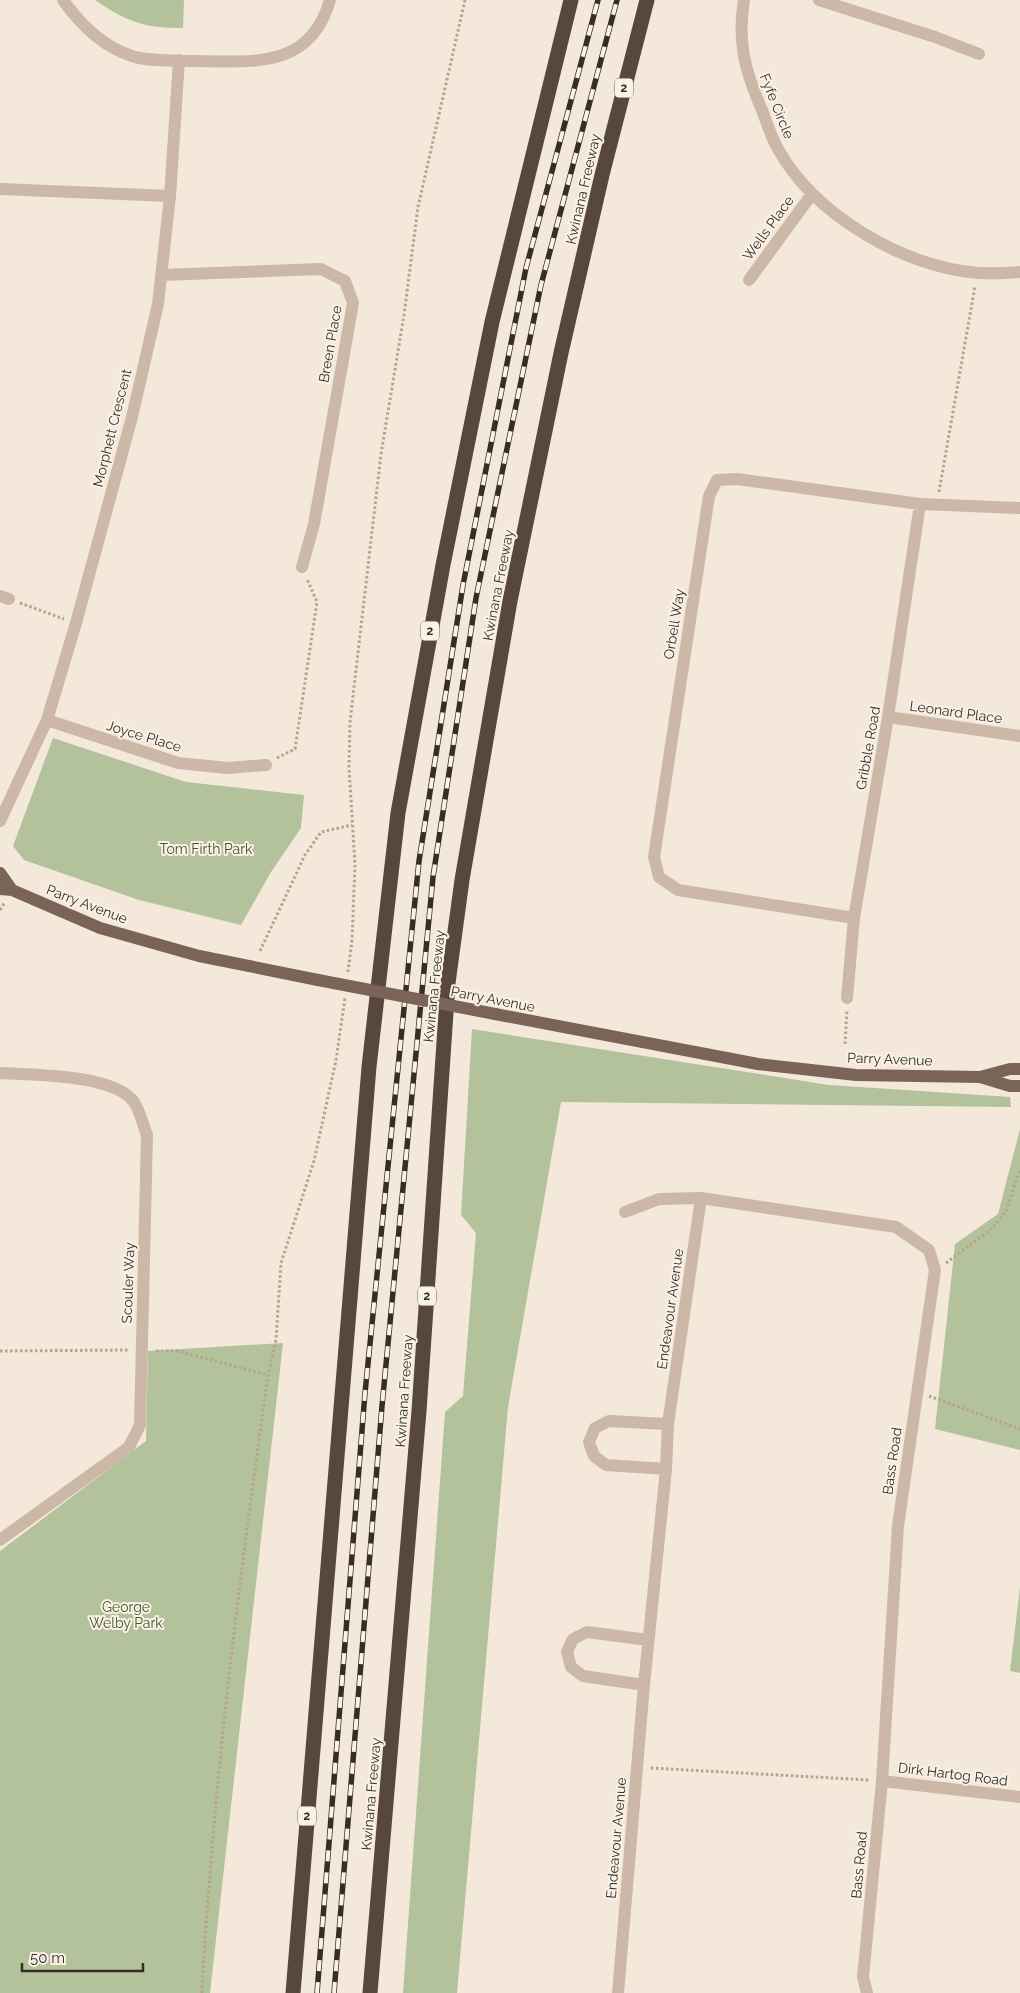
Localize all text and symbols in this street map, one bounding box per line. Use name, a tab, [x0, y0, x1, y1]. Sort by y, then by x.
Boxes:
street label: Fyfe Circle	[757, 71, 797, 141]
road number: 2	[615, 78, 633, 98]
street label: Kwinana Freeway	[563, 132, 604, 246]
street label: Wells Place	[739, 193, 797, 263]
street label: Breen Place	[315, 304, 345, 384]
street label: Morphett Crescent	[90, 367, 134, 489]
street label: Kwinana Freeway	[479, 528, 517, 642]
street label: Orbell Way	[661, 587, 688, 661]
road number: 2	[421, 622, 439, 640]
street label: Leonard Place	[909, 698, 1003, 726]
street label: Gribble Road	[853, 705, 883, 791]
street label: Joyce Place	[105, 717, 183, 755]
park label: Tom Firth Park	[160, 841, 253, 857]
street label: Parry Avenue	[44, 881, 130, 927]
street label: Kwinana Freeway	[420, 929, 448, 1043]
street label: Parry Avenue	[449, 983, 537, 1015]
street label: Parry Avenue	[847, 1050, 933, 1068]
street label: Scouler Way	[119, 1242, 137, 1324]
street label: Endeavour Avenue	[654, 1248, 686, 1370]
road number: 2	[418, 1286, 436, 1305]
street label: Kwinana Freeway	[392, 1334, 416, 1448]
street label: Bass Road	[879, 1426, 905, 1496]
park label: George Welby Park	[89, 1599, 163, 1631]
street label: Kwinana Freeway	[358, 1737, 384, 1851]
street label: Dirk Hartog Road	[897, 1759, 1009, 1789]
street label: Endeavour Avenue	[603, 1777, 629, 1899]
road number: 2	[298, 1806, 316, 1825]
street label: Bass Road	[848, 1831, 870, 1899]
scale bar	[22, 1940, 144, 1972]
text: 50 m	[30, 1949, 65, 1967]

